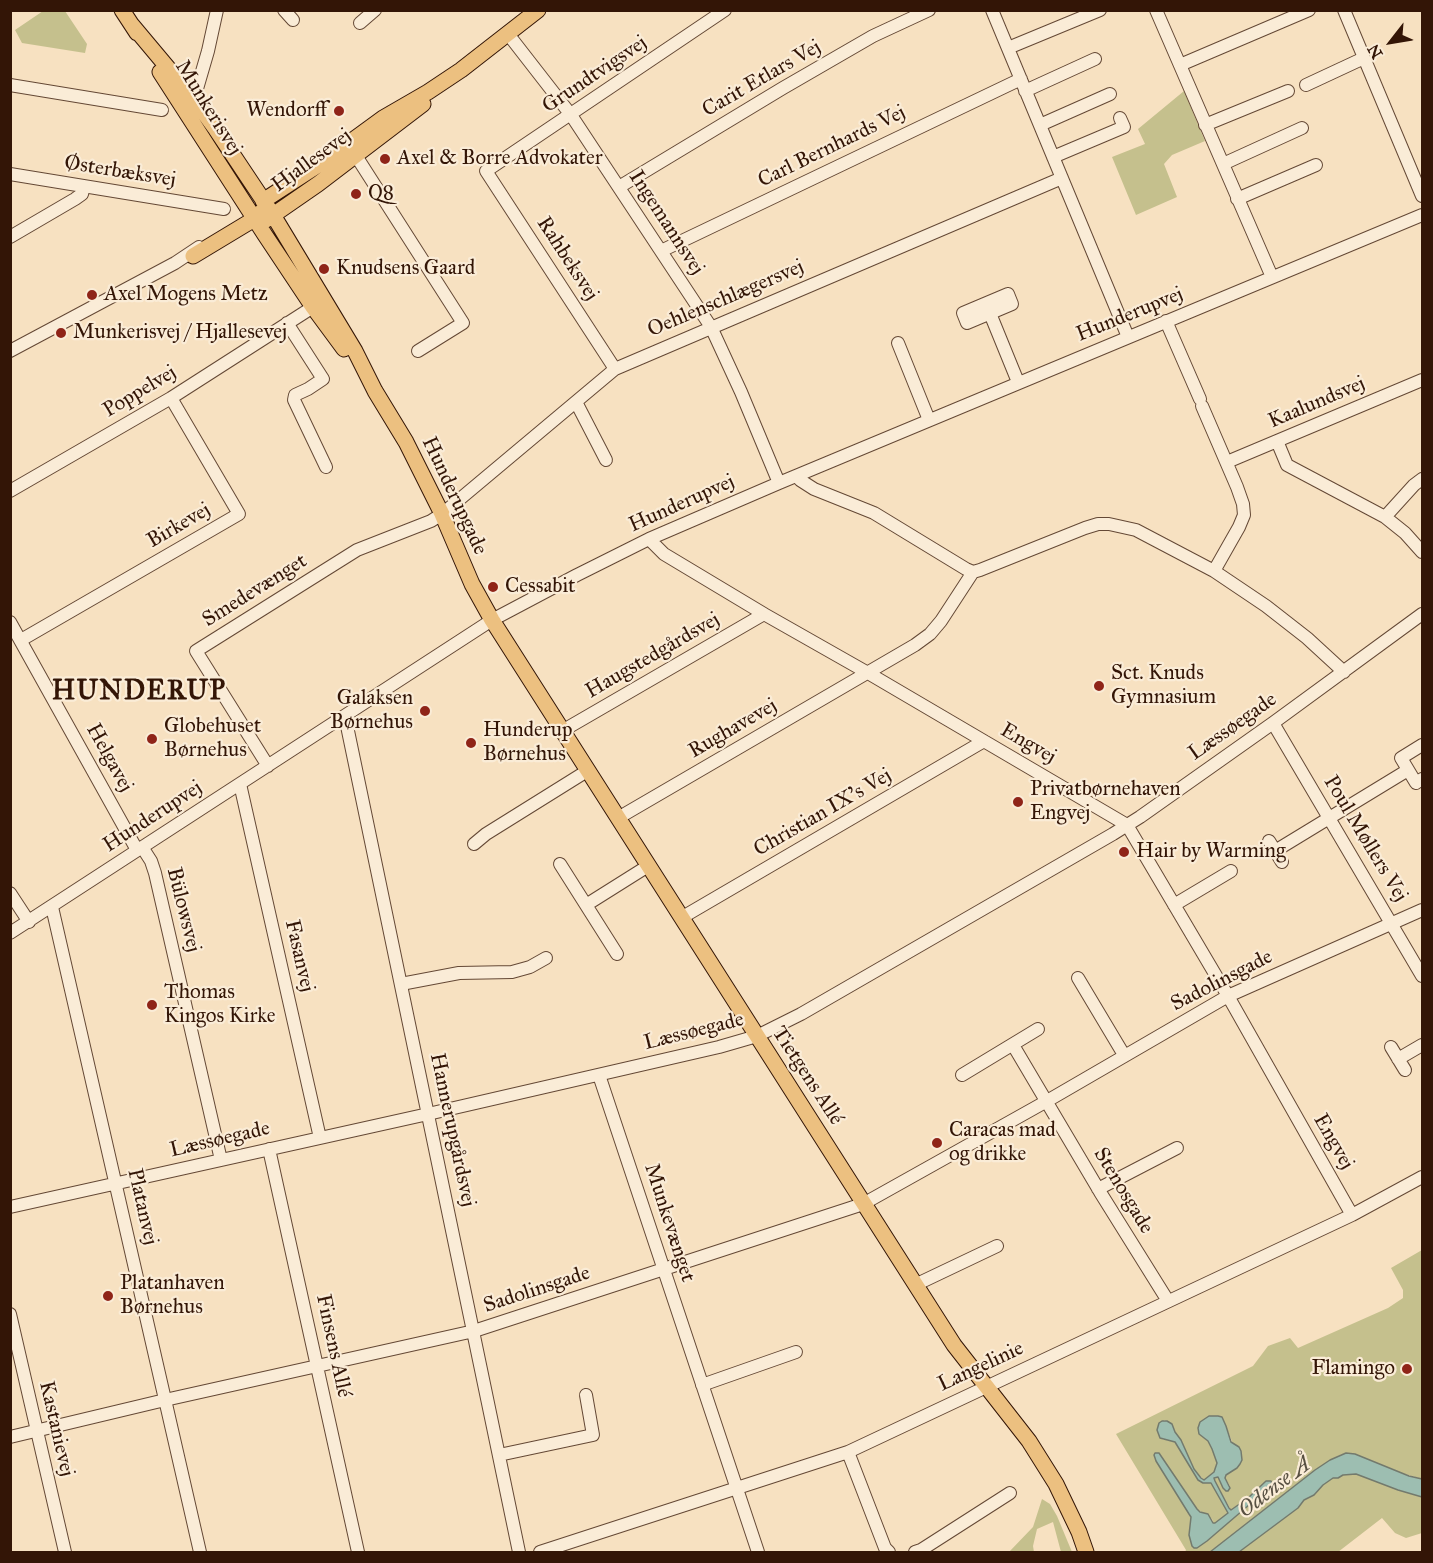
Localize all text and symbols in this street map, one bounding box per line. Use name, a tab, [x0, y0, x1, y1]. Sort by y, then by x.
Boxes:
north arrow	[1361, 12, 1421, 72]
street label: Grundtvigsvej	[538, 31, 652, 119]
street label: Carit Etlars Vej	[698, 35, 826, 123]
text: N	[1364, 41, 1387, 62]
street label: Munkerisvej	[169, 56, 247, 160]
place label: Wendorff	[246, 98, 327, 124]
street label: Carl Bernhards Vej	[754, 100, 910, 194]
marker: Wendorff	[332, 104, 346, 118]
street label: Hjallesevej	[267, 124, 357, 198]
place label: Axel & Borre Advokater	[397, 146, 603, 172]
street label: Østerbæksvej	[62, 151, 178, 193]
marker: Axel & Borre Advokater	[378, 152, 392, 166]
street label: Ingemannsvej	[623, 166, 709, 280]
place label: Q8	[368, 181, 394, 207]
marker: Q8	[349, 187, 363, 201]
street label: Rahbeksvej	[531, 212, 603, 306]
street label: Oehlenschlægersvej	[644, 255, 808, 343]
place label: Knudsens Gaard	[336, 256, 475, 282]
marker: Knudsens Gaard	[317, 262, 331, 276]
place label: Axel Mogens Metz	[104, 282, 268, 308]
street label: Hunderupvej	[1073, 282, 1187, 348]
marker: Axel Mogens Metz	[85, 288, 99, 302]
place label: Munkerisvej / Hjallesevej	[73, 320, 287, 346]
marker: Munkerisvej / Hjallesevej	[54, 326, 68, 340]
street label: Poppelvej	[99, 360, 181, 424]
street label: Kaalundsvej	[1265, 371, 1369, 435]
street label: Hunderupgade	[416, 433, 492, 559]
street label: Hunderupvej	[625, 470, 739, 538]
street label: Birkevej	[143, 498, 215, 554]
street label: Smedevænget	[198, 549, 312, 633]
place label: Cessabit	[505, 574, 575, 600]
marker: Cessabit	[486, 580, 500, 594]
street label: Haugstedgårdsvej	[581, 607, 725, 705]
place label: Sct. Knuds Gymnasium	[1111, 661, 1216, 711]
district label: HUNDERUP	[52, 676, 226, 708]
marker: Sct. Knuds Gymnasium	[1092, 679, 1106, 693]
place label: Galaksen Børnehus	[330, 686, 413, 736]
street label: Læssøegade	[1184, 687, 1282, 767]
street label: Rughavevej	[684, 694, 782, 764]
marker: Galaksen Børnehus	[418, 704, 432, 718]
place label: Globehuset Børnehus	[164, 714, 261, 764]
place label: Hunderup Børnehus	[483, 718, 572, 768]
street label: Engvej	[996, 718, 1060, 770]
street label: Helgavej	[80, 719, 138, 797]
marker: Globehuset Børnehus	[145, 732, 159, 746]
marker: Hunderup Børnehus	[464, 736, 478, 750]
street label: Christian IX's Vej	[750, 763, 896, 863]
street label: Poul Møllers Vej	[1317, 771, 1413, 907]
street label: Hunderupvej	[99, 776, 207, 858]
place label: Privatbørnehaven Engvej	[1030, 777, 1181, 827]
marker: Privatbørnehaven Engvej	[1011, 795, 1025, 809]
place label: Hair by Warming	[1136, 839, 1286, 865]
marker: Hair by Warming	[1117, 845, 1131, 859]
street label: Bülowsvej	[160, 865, 206, 955]
street label: Fasanvej	[278, 917, 320, 995]
street label: Sadolinsgade	[1167, 945, 1277, 1017]
place label: Thomas Kingos Kirke	[164, 980, 275, 1030]
marker: Thomas Kingos Kirke	[145, 998, 159, 1012]
street label: Læssøegade	[642, 1007, 746, 1057]
street label: Tietgens Allé	[766, 1022, 848, 1130]
street label: Hannerupgårdsvej	[423, 1051, 481, 1209]
street label: Engvej	[1307, 1110, 1359, 1174]
street label: Læssøegade	[168, 1116, 272, 1164]
place label: Caracas mad og drikke	[949, 1118, 1056, 1168]
marker: Caracas mad og drikke	[930, 1136, 944, 1150]
street label: Stenosgade	[1087, 1143, 1159, 1239]
street label: Munkevænget	[638, 1161, 700, 1285]
street label: Platanvej	[121, 1166, 163, 1248]
street label: Sadolinsgade	[481, 1261, 593, 1319]
place label: Platanhaven Børnehus	[120, 1271, 225, 1321]
marker: Platanhaven Børnehus	[101, 1289, 115, 1303]
street label: Finsens Allé	[310, 1292, 356, 1400]
street label: Langelinie	[934, 1336, 1028, 1398]
place label: Flamingo	[1311, 1356, 1395, 1382]
marker: Flamingo	[1400, 1362, 1414, 1376]
street label: Kastanievej	[33, 1379, 79, 1479]
water label: Odense Å	[1233, 1452, 1317, 1524]

